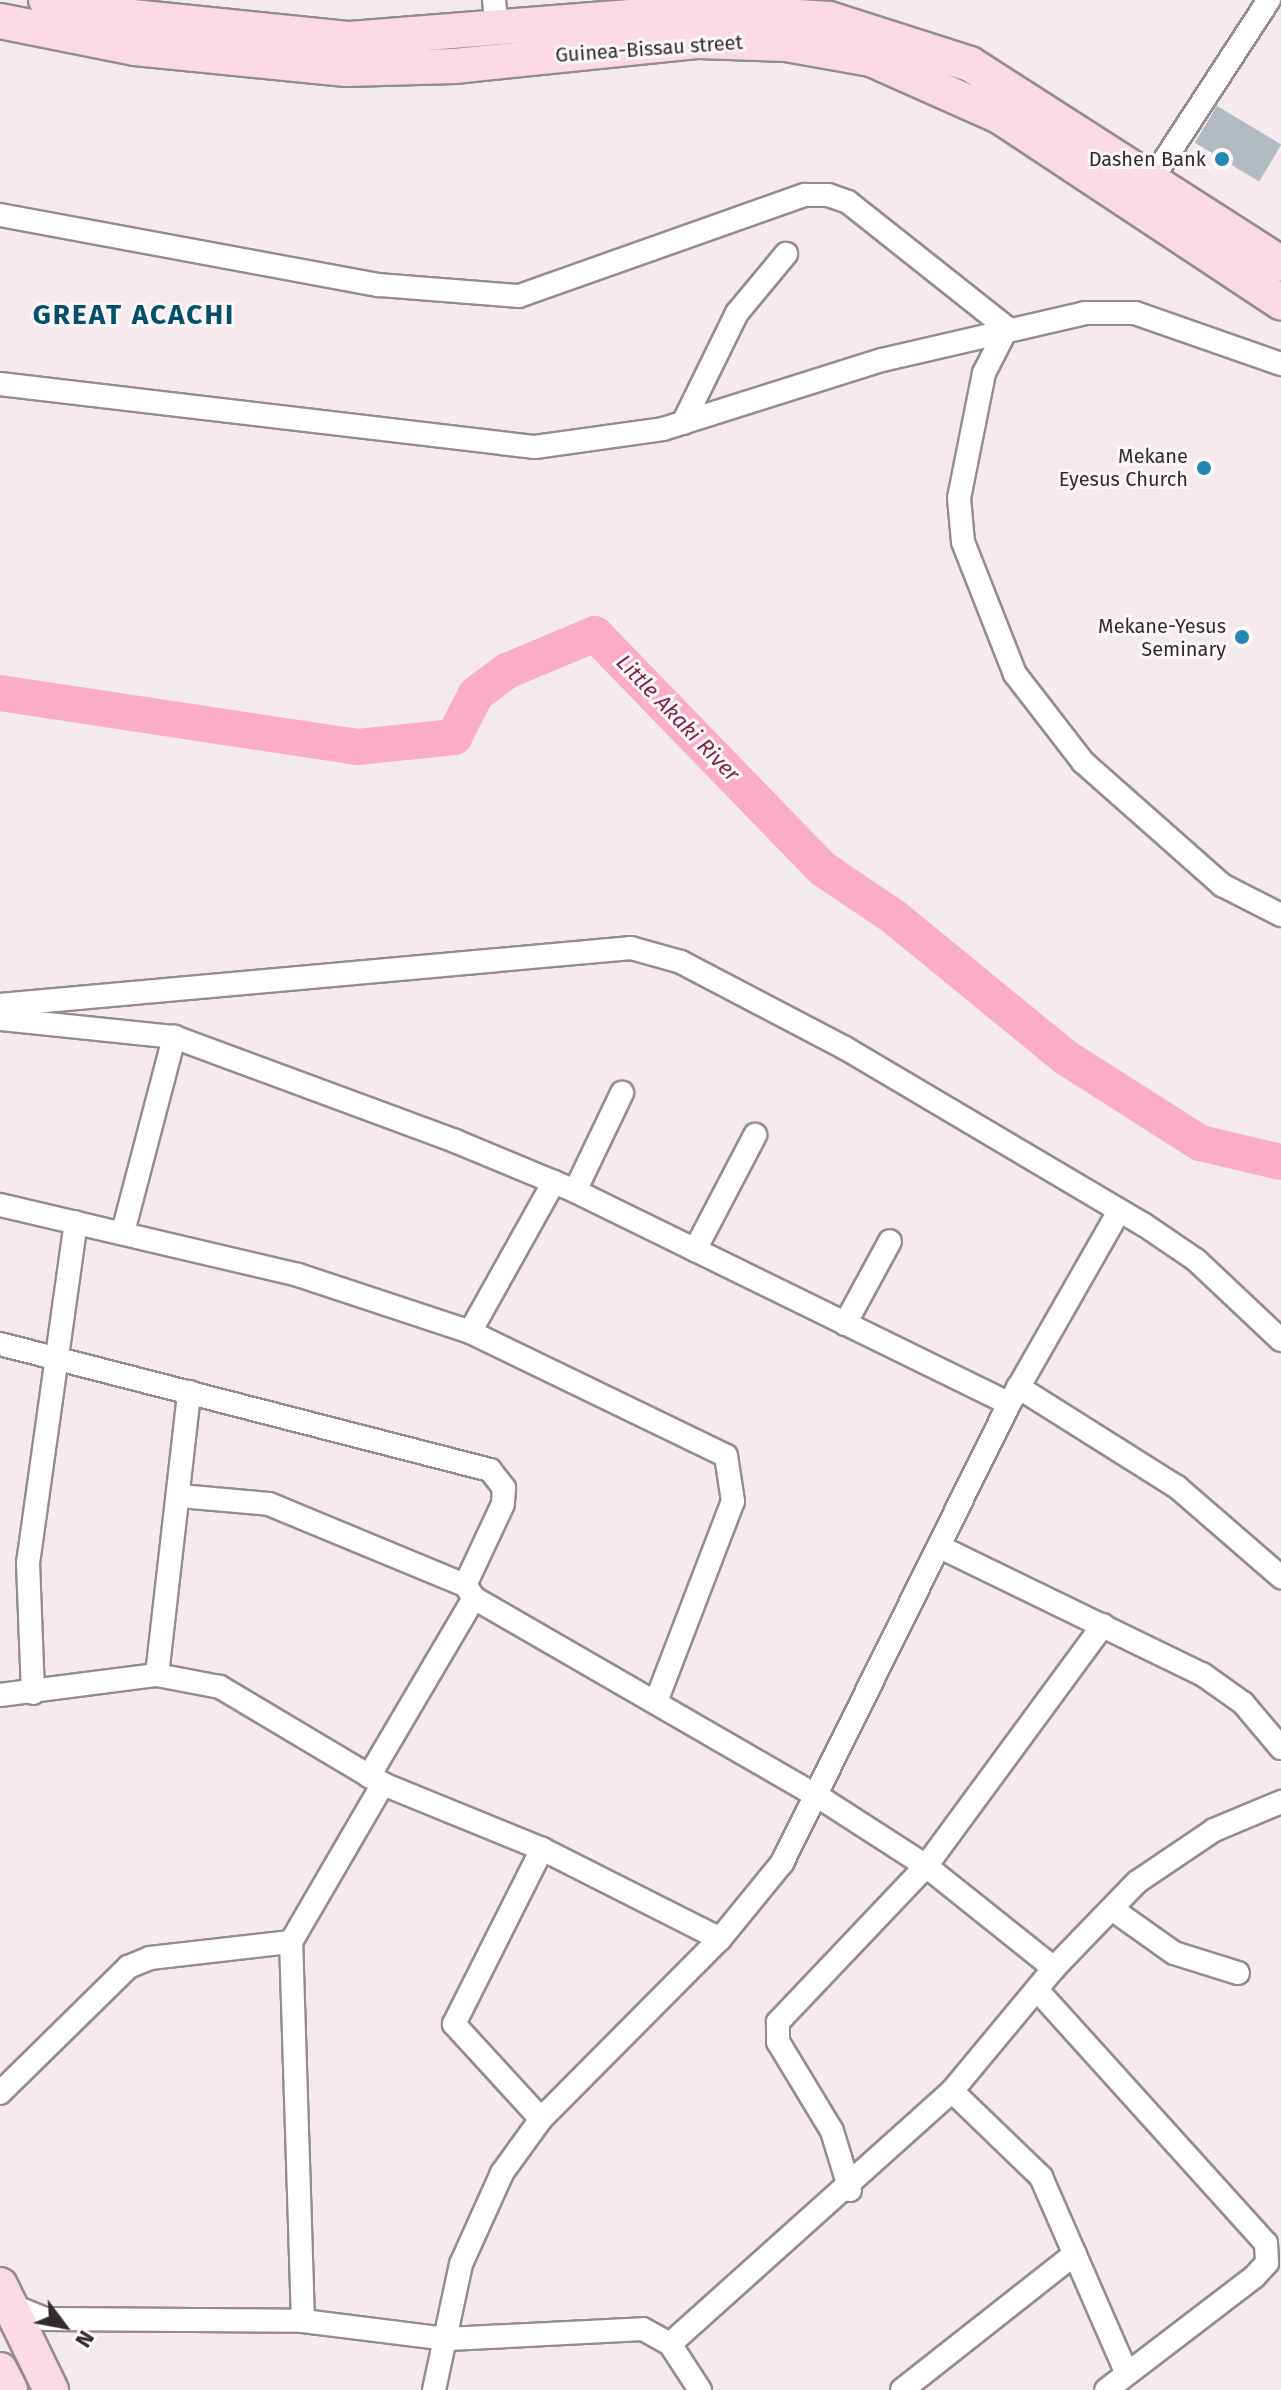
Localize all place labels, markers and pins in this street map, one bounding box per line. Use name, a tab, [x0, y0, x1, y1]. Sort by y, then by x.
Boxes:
place label: Dashen Bank	[1089, 147, 1206, 171]
marker: Dashen Bank	[1213, 150, 1231, 168]
place label: Mekane Eyesus Church	[1059, 444, 1188, 491]
marker: Mekane Eyesus Church	[1195, 459, 1213, 477]
place label: Mekane-Yesus Seminary	[1098, 614, 1226, 661]
marker: Mekane-Yesus Seminary	[1233, 628, 1251, 646]

